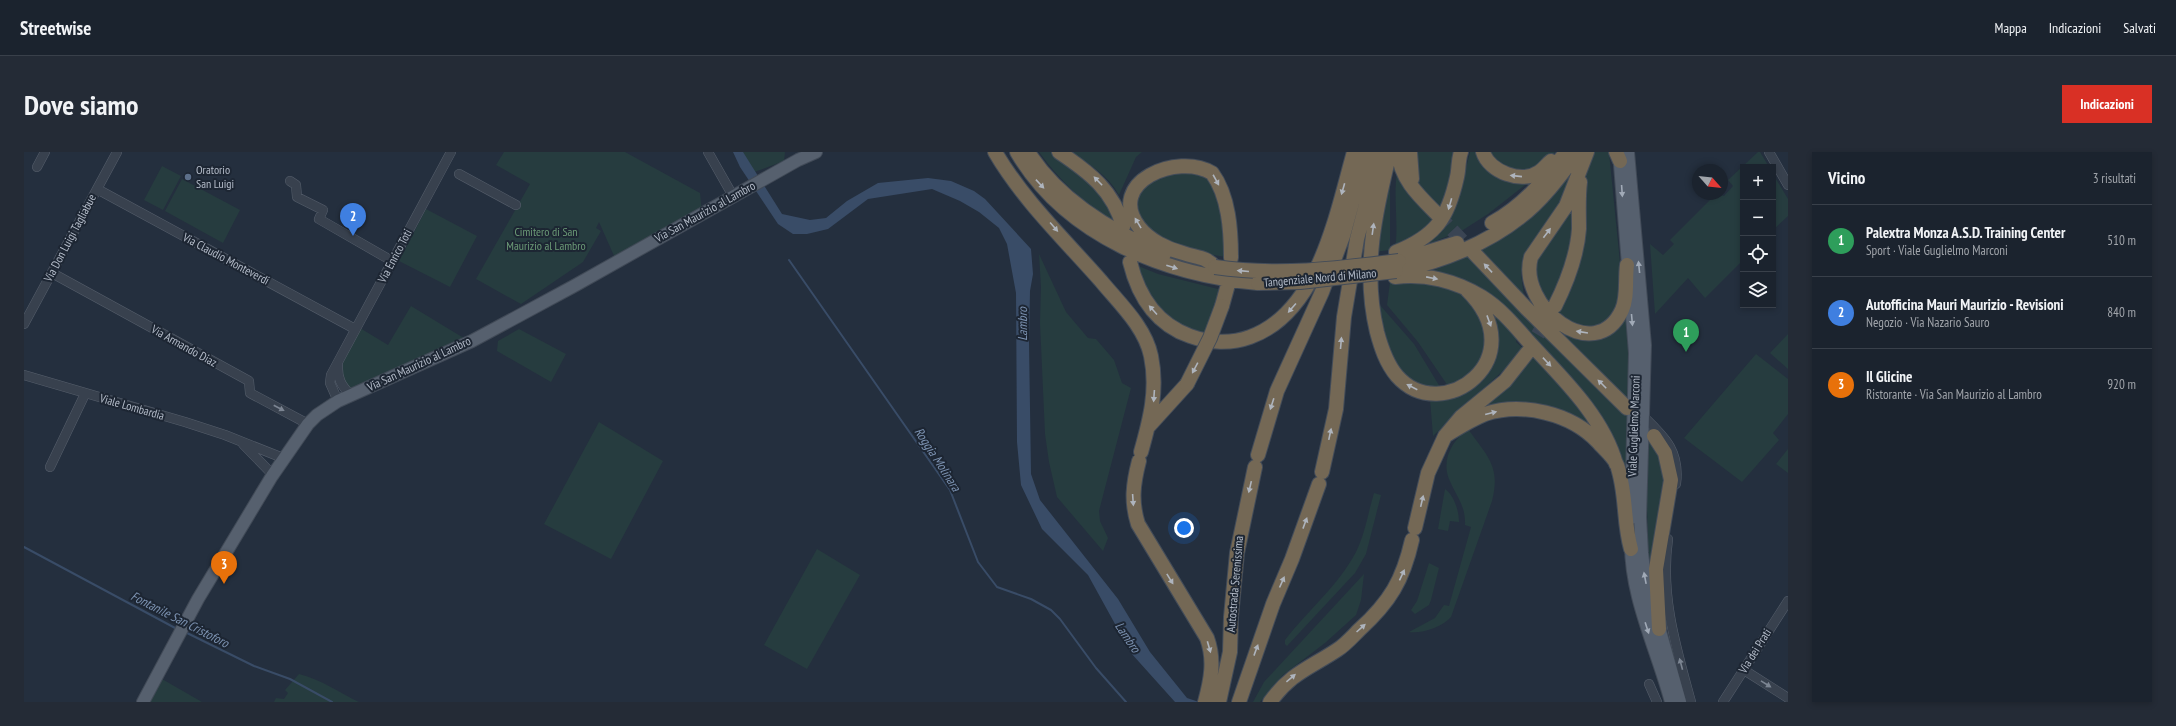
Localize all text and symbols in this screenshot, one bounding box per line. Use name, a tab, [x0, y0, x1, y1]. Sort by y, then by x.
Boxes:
text: Streetwise	[20, 16, 91, 40]
text: Mappa	[1995, 19, 2027, 37]
text: Indicazioni	[2049, 19, 2101, 37]
text: Salvati	[2123, 19, 2156, 37]
button: Indicazioni	[2062, 85, 2152, 123]
text: Dove siamo	[24, 86, 139, 123]
place label: Oratorio San Luigi	[196, 162, 234, 191]
north arrow	[1692, 164, 1728, 200]
map controls	[1740, 164, 1776, 308]
button: +	[1740, 164, 1776, 200]
text: Vicino	[1828, 167, 1865, 189]
text: 3 risultati	[2093, 170, 2136, 187]
marker: Oratorio San Luigi	[183, 172, 193, 182]
one-way arrow	[1510, 173, 1522, 179]
one-way arrow	[1213, 174, 1220, 186]
one-way arrow	[1093, 176, 1103, 186]
street label: Via San Maurizio al Lambro	[651, 178, 758, 246]
one-way arrow	[1035, 179, 1044, 188]
one-way arrow	[1340, 184, 1346, 196]
one-way arrow	[1618, 185, 1625, 197]
street label: Via Don Luigi Tagliabue	[40, 191, 99, 285]
one-way arrow	[1447, 198, 1453, 210]
button: −	[1740, 200, 1776, 236]
pin: 2	[340, 203, 366, 236]
one-way arrow	[1134, 217, 1141, 229]
one-way arrow	[1049, 222, 1058, 232]
one-way arrow	[1370, 223, 1376, 235]
text: Palextra Monza A.S.D. Training Center	[1866, 223, 2065, 242]
park label: Cimitero di San Maurizio al Lambro	[506, 224, 586, 253]
street label: Via Enrico Toti	[374, 226, 415, 286]
one-way arrow	[1543, 228, 1551, 238]
street label: Via Claudio Monteverdi	[179, 229, 272, 288]
text: 1	[1838, 232, 1844, 249]
text: 510 m	[2107, 232, 2136, 249]
button: locate	[1740, 236, 1776, 272]
text: Sport · Viale Guglielmo Marconi	[1866, 242, 2008, 259]
one-way arrow	[1636, 261, 1642, 273]
one-way arrow	[1484, 263, 1493, 273]
one-way arrow	[1166, 265, 1178, 271]
street label: Tangenziale Nord di Milano	[1263, 265, 1377, 290]
one-way arrow	[1237, 267, 1249, 274]
button: layers	[1740, 272, 1776, 308]
one-way arrow	[1426, 275, 1438, 281]
text: Autofficina Mauri Maurizio - Revisioni	[1866, 295, 2064, 314]
one-way arrow	[1288, 303, 1297, 313]
text: 2	[1838, 304, 1844, 321]
text: 840 m	[2107, 304, 2136, 321]
one-way arrow	[1148, 305, 1158, 315]
water label: Lambro	[1014, 306, 1031, 341]
one-way arrow	[1629, 314, 1636, 326]
text: Negozio · Via Nazario Sauro	[1866, 314, 1990, 331]
one-way arrow	[1486, 315, 1492, 327]
pin: 1	[1673, 319, 1699, 352]
street label: Via Armando Diaz	[148, 321, 220, 370]
one-way arrow	[1576, 329, 1588, 335]
street label: Via San Maurizio al Lambro	[364, 333, 473, 395]
one-way arrow	[1338, 337, 1345, 349]
one-way arrow	[1542, 357, 1551, 366]
one-way arrow	[1192, 362, 1199, 373]
text: Il Glicine	[1866, 367, 1912, 386]
street label: Viale Guglielmo Marconi	[1624, 375, 1643, 478]
text: 3	[1838, 376, 1844, 393]
text: 920 m	[2107, 376, 2136, 393]
one-way arrow	[1597, 379, 1607, 388]
one-way arrow	[1407, 384, 1418, 390]
text: Ristorante · Via San Maurizio al Lambro	[1866, 386, 2042, 403]
street label: Viale Lombardia	[97, 390, 166, 423]
one-way arrow	[1150, 390, 1157, 402]
one-way arrow	[1269, 399, 1275, 411]
one-way arrow	[274, 405, 285, 412]
one-way arrow	[1485, 409, 1498, 415]
water label: Roggia Molinara	[911, 424, 965, 495]
one-way arrow	[1328, 428, 1334, 440]
one-way arrow	[1247, 481, 1253, 493]
one-way arrow	[1129, 493, 1136, 506]
one-way arrow	[1419, 494, 1425, 507]
one-way arrow	[1302, 516, 1308, 528]
your location	[1174, 518, 1194, 538]
street label: Autostrada Serenissima	[1223, 535, 1246, 633]
pin: 3	[211, 551, 237, 584]
one-way arrow	[1399, 569, 1405, 580]
one-way arrow	[1642, 572, 1648, 584]
one-way arrow	[1166, 574, 1174, 584]
one-way arrow	[1279, 576, 1285, 587]
water label: Fontanile San Cristoforo	[128, 587, 233, 652]
water label: Lambro	[1111, 619, 1145, 657]
one-way arrow	[1645, 623, 1651, 635]
one-way arrow	[1357, 624, 1366, 633]
street label: Via dei Prati	[1734, 626, 1774, 677]
one-way arrow	[1206, 641, 1212, 653]
one-way arrow	[1253, 643, 1259, 655]
one-way arrow	[1677, 658, 1683, 671]
one-way arrow	[1286, 674, 1297, 683]
one-way arrow	[1761, 680, 1771, 688]

